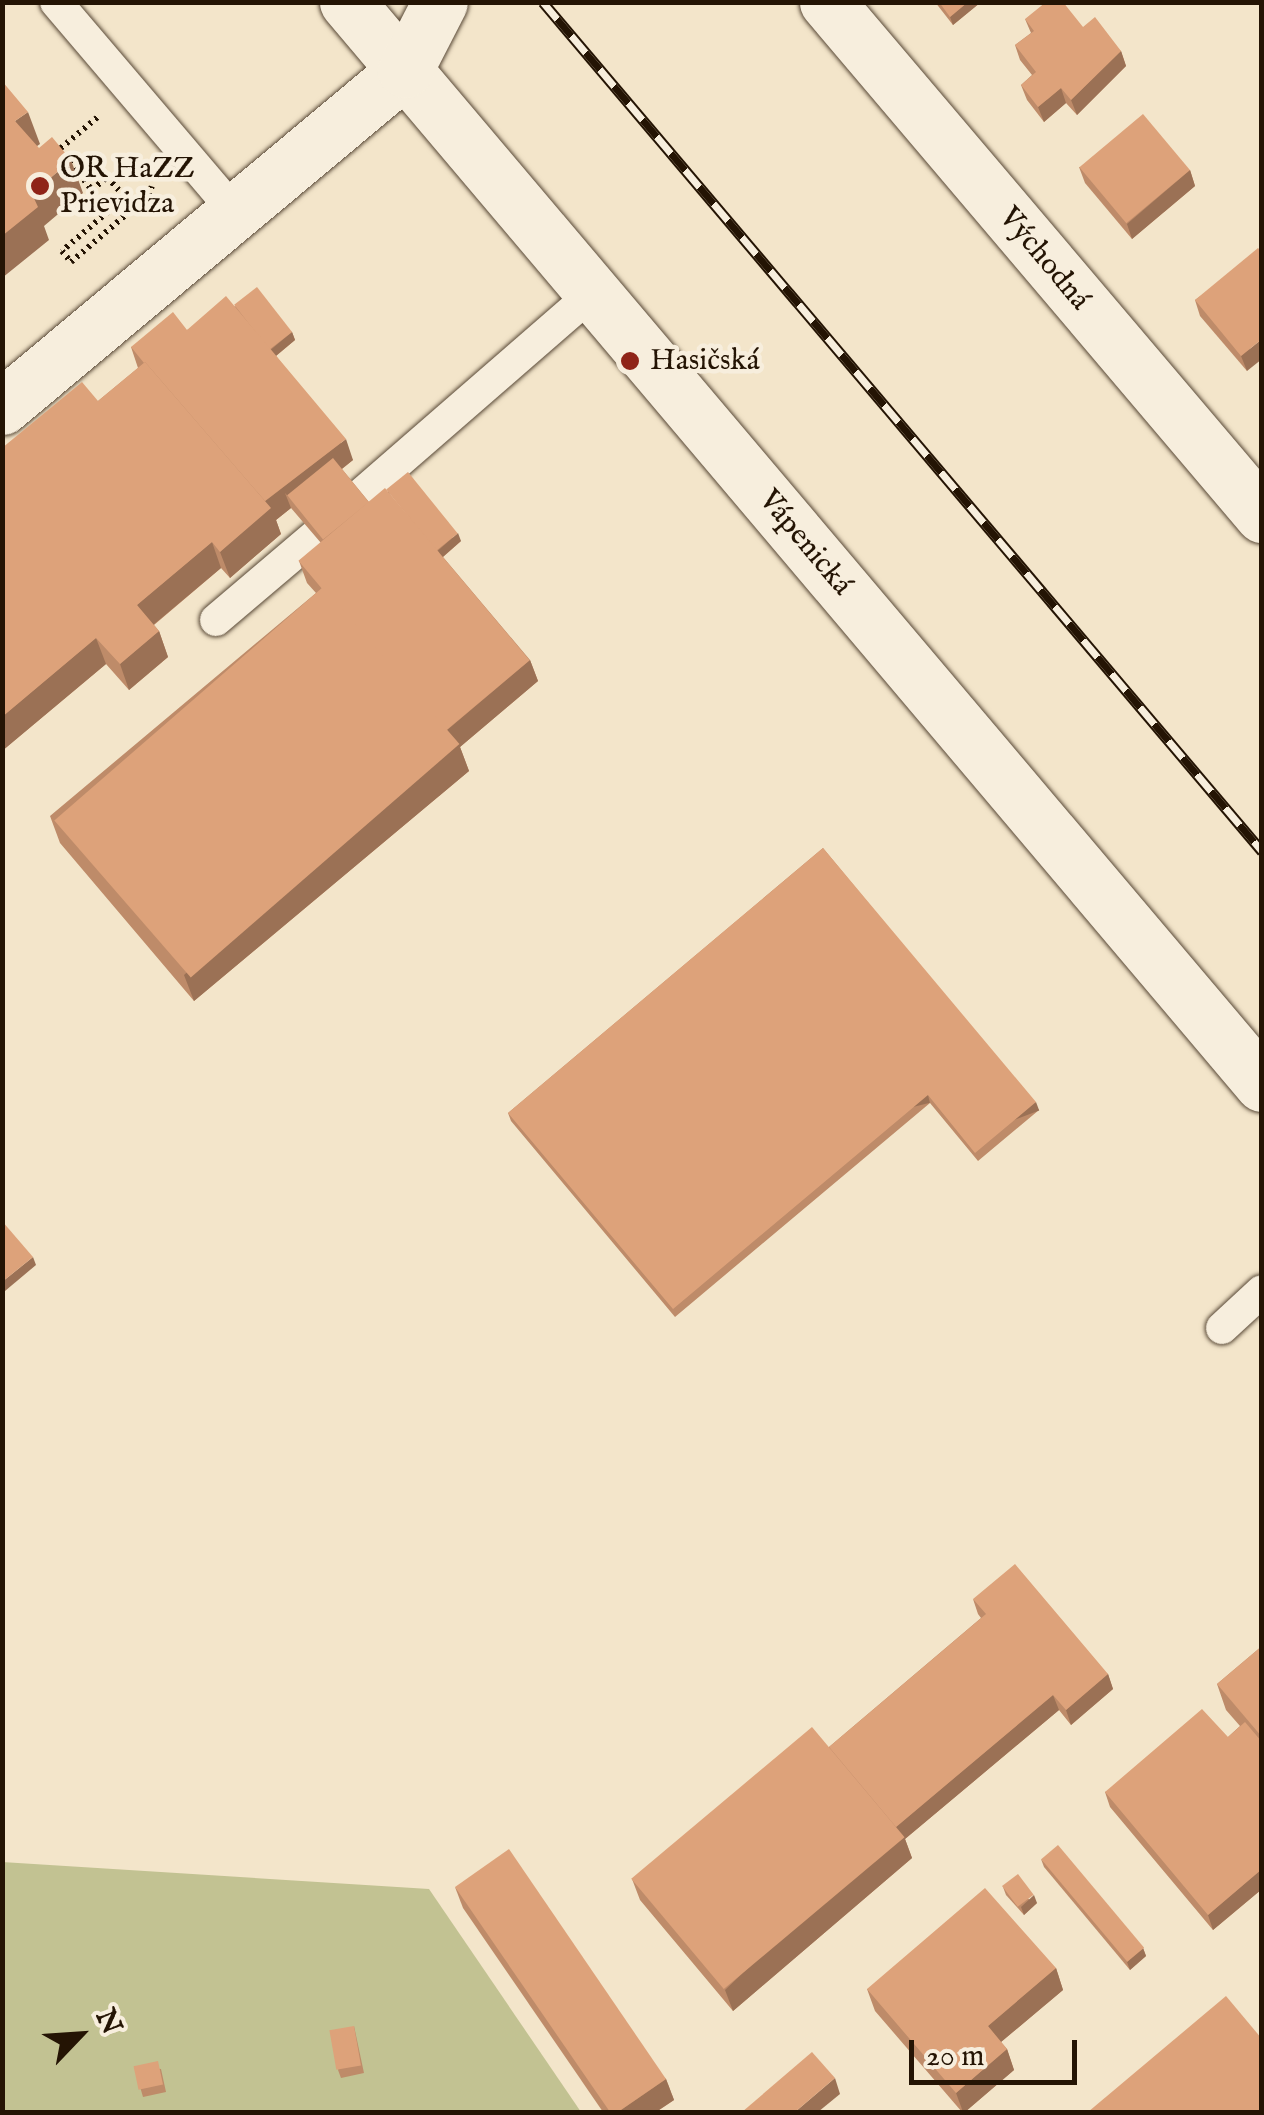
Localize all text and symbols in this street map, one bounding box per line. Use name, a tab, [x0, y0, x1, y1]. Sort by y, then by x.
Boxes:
place label: OR HaZZ Prievidza	[60, 151, 195, 222]
marker: OR HaZZ Prievidza	[29, 175, 51, 197]
street label: Východná	[991, 200, 1097, 318]
place label: Hasičská	[650, 343, 760, 379]
marker: Hasičská	[619, 350, 641, 372]
street label: Vápenická	[751, 483, 859, 603]
north arrow	[30, 1985, 130, 2085]
text: N	[87, 2004, 129, 2040]
scale bar	[914, 2020, 1082, 2082]
text: 20 m	[926, 2038, 985, 2076]

